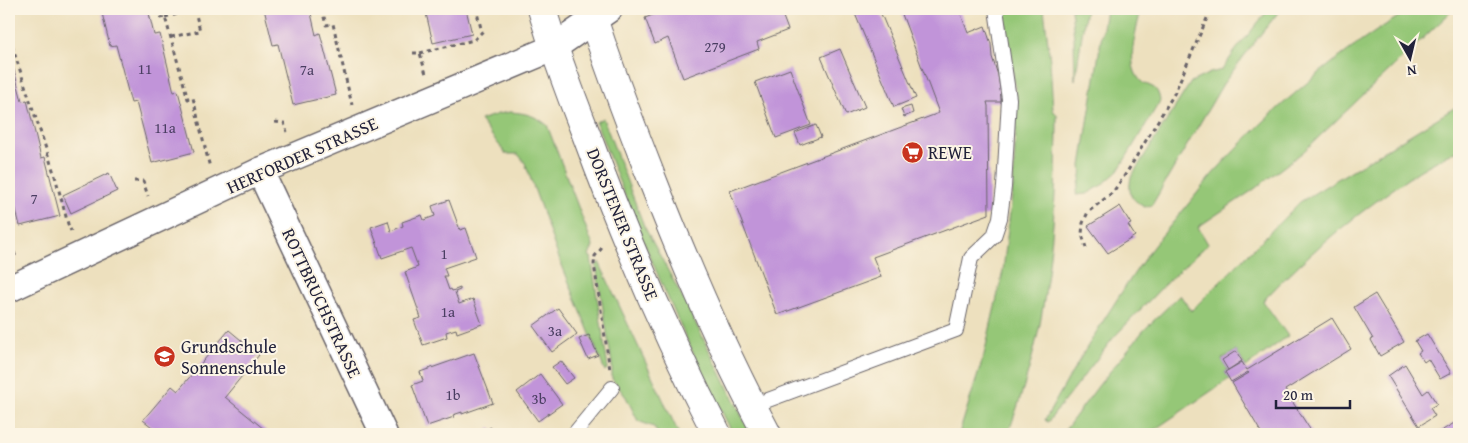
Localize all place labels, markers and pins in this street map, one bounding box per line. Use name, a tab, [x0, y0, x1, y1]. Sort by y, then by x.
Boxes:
place label: REWE	[928, 139, 972, 166]
supermarket icon: REWE	[900, 140, 924, 164]
place label: Grundschule Sonnenschule	[181, 333, 286, 381]
school or university icon: Grundschule Sonnenschule	[153, 344, 177, 368]

